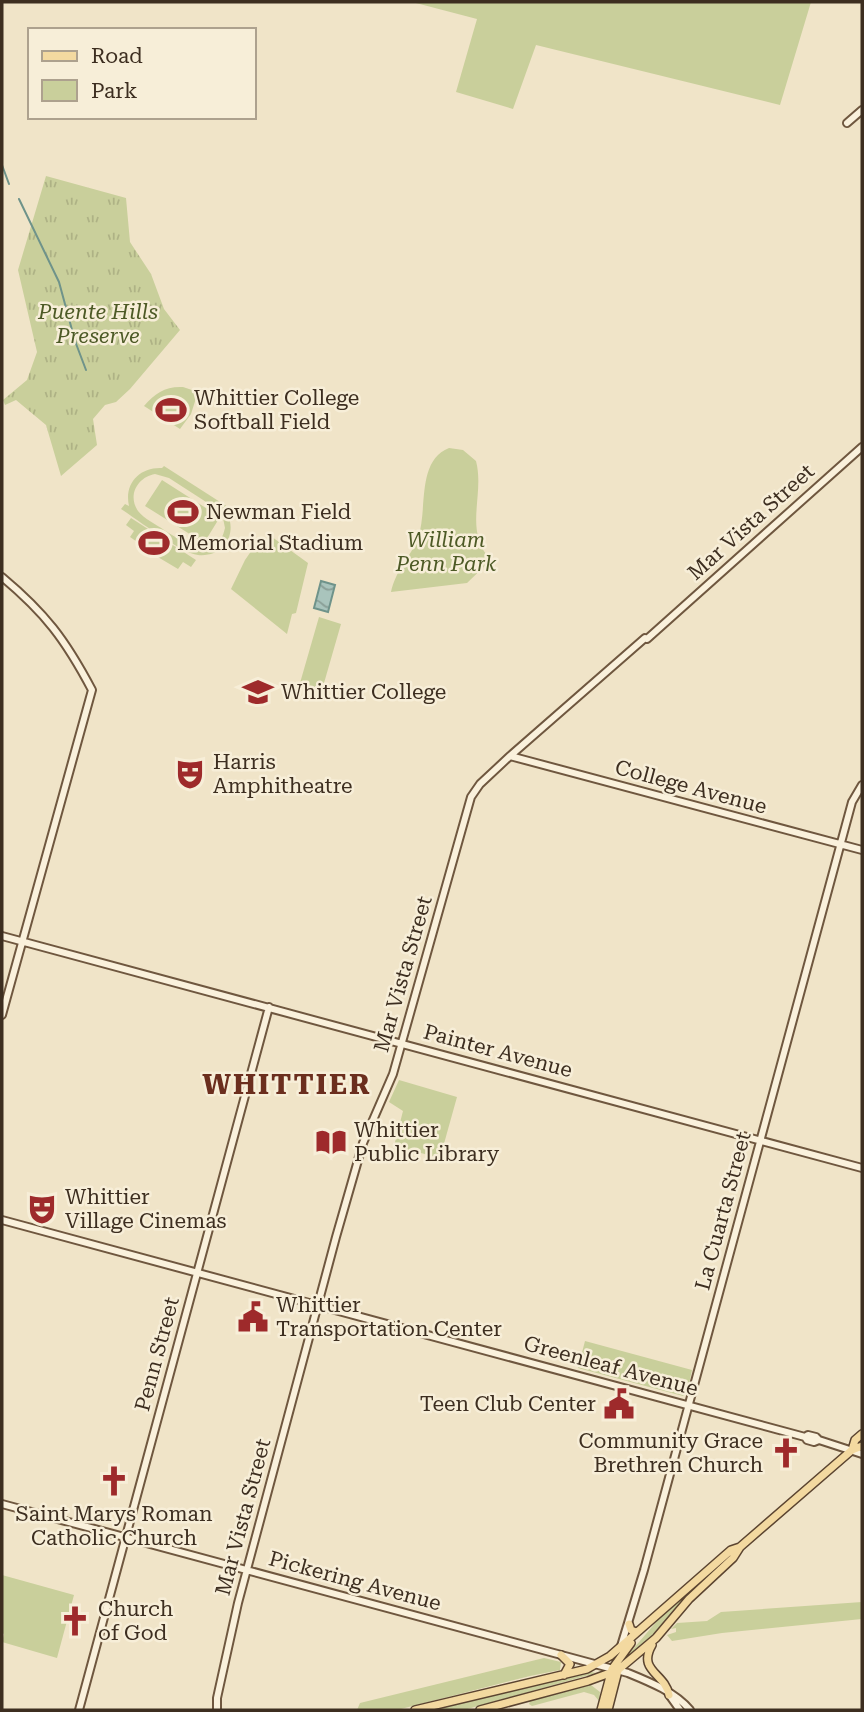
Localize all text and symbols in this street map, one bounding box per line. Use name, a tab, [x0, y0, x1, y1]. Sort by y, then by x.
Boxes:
legend	[28, 28, 256, 119]
text: Road	[91, 44, 143, 68]
text: Park	[91, 79, 137, 103]
park label: Puente Hills Preserve	[37, 300, 158, 348]
place label: Whittier College Softball Field	[194, 386, 359, 434]
sports icon: Whittier College Softball Field	[154, 393, 188, 427]
street label: Mar Vista Street	[683, 459, 819, 585]
sports icon: Newman Field	[166, 495, 200, 529]
place label: Newman Field	[206, 500, 352, 524]
sports icon: Memorial Stadium	[137, 526, 171, 560]
park label: William Penn Park	[395, 528, 497, 576]
place label: Memorial Stadium	[177, 531, 363, 555]
school or university icon: Whittier College	[241, 675, 275, 709]
place label: Whittier College	[281, 680, 446, 704]
place label: Harris Amphitheatre	[213, 750, 353, 798]
street label: College Avenue	[613, 755, 769, 819]
theatre icon: Harris Amphitheatre	[173, 757, 207, 791]
street label: Mar Vista Street	[369, 893, 437, 1055]
street label: Painter Avenue	[421, 1020, 575, 1082]
district label: WHITTIER	[202, 1068, 372, 1101]
place label: Whittier Public Library	[354, 1118, 500, 1166]
library icon: Whittier Public Library	[314, 1125, 348, 1159]
street label: La Cuarta Street	[690, 1129, 756, 1293]
place label: Whittier Village Cinemas	[65, 1185, 227, 1233]
theatre icon: Whittier Village Cinemas	[25, 1192, 59, 1226]
place label: Whittier Transportation Center	[276, 1293, 502, 1341]
street label: Penn Street	[130, 1294, 184, 1414]
public building icon: Whittier Transportation Center	[236, 1300, 270, 1334]
street label: Greenleaf Avenue	[521, 1331, 701, 1401]
public building icon: Teen Club Center	[602, 1387, 636, 1421]
place label: Teen Club Center	[420, 1392, 596, 1416]
place label: Community Grace Brethren Church	[578, 1429, 763, 1477]
street label: Mar Vista Street	[211, 1436, 275, 1598]
church icon: Community Grace Brethren Church	[769, 1436, 803, 1470]
church icon: Saint Marys Roman Catholic Church	[97, 1464, 131, 1498]
place label: Saint Marys Roman Catholic Church	[16, 1502, 213, 1550]
street label: Pickering Avenue	[266, 1546, 444, 1616]
place label: Church of God	[98, 1597, 174, 1645]
church icon: Church of God	[58, 1604, 92, 1638]

